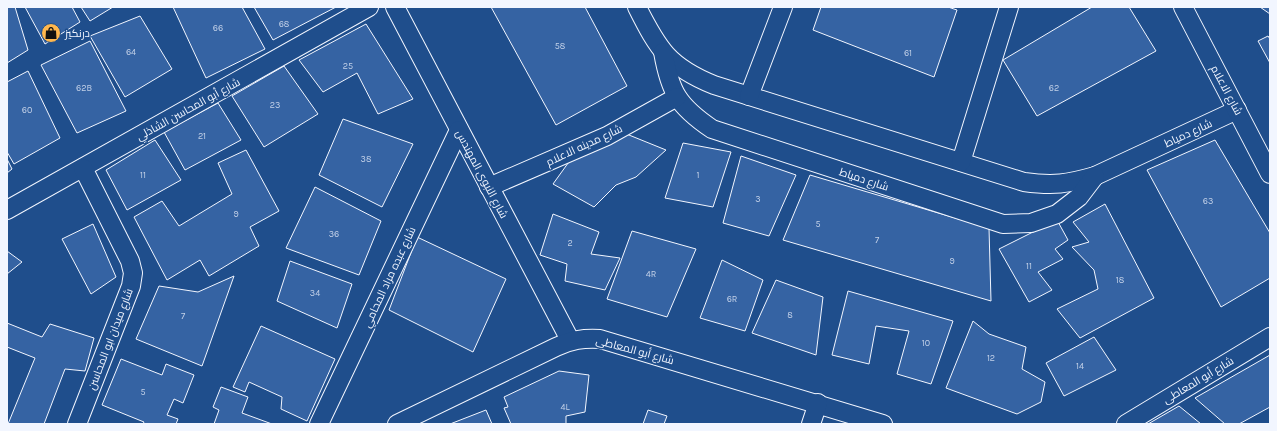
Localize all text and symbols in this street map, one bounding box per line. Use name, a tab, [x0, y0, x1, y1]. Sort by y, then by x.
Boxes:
house number: 68	[279, 19, 290, 29]
shop icon: درنكيز	[40, 22, 62, 44]
house number: 66	[213, 23, 223, 33]
place label: درنكيز	[64, 27, 90, 40]
house number: 58	[555, 41, 566, 51]
house number: 64	[126, 47, 136, 57]
house number: 61	[904, 48, 912, 58]
house number: 25	[343, 61, 353, 71]
street label: شارع الاعلام	[1207, 63, 1245, 118]
street label: شارع أبو المحاسن الشاذلي	[134, 75, 243, 145]
house number: 62B	[76, 83, 92, 93]
house number: 62	[1049, 83, 1059, 93]
house number: 23	[270, 100, 280, 110]
house number: 60	[22, 105, 32, 115]
street label: شارع دمياط	[1162, 117, 1215, 151]
street label: شارع مدينه الاعلام	[544, 122, 625, 170]
street label: شارع النبوى المهندس	[452, 128, 510, 221]
house number: 21	[198, 131, 206, 141]
house number: 38	[361, 154, 372, 164]
street label: شارع دمياط	[837, 165, 890, 195]
house number: 11	[140, 170, 146, 180]
house number: 1	[697, 170, 700, 180]
house number: 3	[755, 194, 761, 204]
house number: 63	[1203, 196, 1213, 206]
house number: 9	[233, 209, 239, 219]
house number: 5	[815, 219, 821, 229]
street label: شارع عبده مراد المحامي	[360, 225, 420, 331]
house number: 36	[329, 229, 339, 239]
house number: 7	[875, 235, 880, 245]
house number: 2	[567, 238, 573, 248]
house number: 9	[949, 256, 955, 266]
house number: 11	[1026, 261, 1032, 271]
house number: 4R	[646, 269, 656, 279]
house number: 18	[1116, 275, 1125, 285]
street label: شارع ميدان ابو المحاسن	[85, 287, 137, 392]
house number: 34	[310, 288, 320, 298]
house number: 6R	[727, 294, 737, 304]
house number: 8	[787, 310, 793, 320]
house number: 7	[181, 311, 186, 321]
street label: شارع أبو المعاطى	[594, 333, 676, 368]
house number: 10	[922, 338, 930, 348]
house number: 12	[987, 353, 995, 363]
street label: شارع أبو المعاطى	[1160, 353, 1237, 408]
house number: 14	[1076, 361, 1084, 371]
house number: 5	[140, 387, 146, 397]
house number: 4L	[560, 402, 570, 412]

